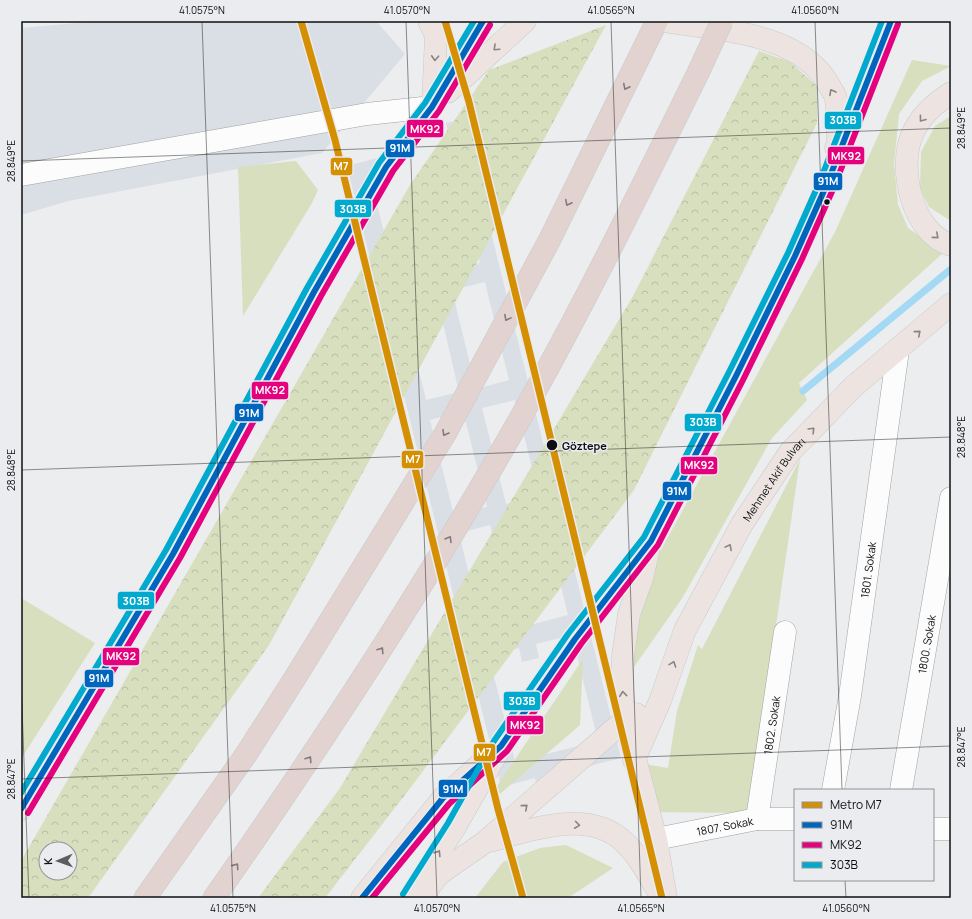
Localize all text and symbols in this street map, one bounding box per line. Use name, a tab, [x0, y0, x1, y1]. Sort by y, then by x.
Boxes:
text: 41.0575°N	[179, 3, 225, 17]
text: 41.0570°N	[384, 3, 430, 17]
text: 41.0565°N	[587, 3, 635, 17]
text: 41.0560°N	[791, 3, 839, 17]
one-way arrow	[493, 43, 501, 50]
one-way arrow	[431, 55, 440, 61]
one-way arrow	[623, 83, 631, 90]
one-way arrow	[830, 88, 837, 96]
text: 28.849°E	[954, 107, 968, 149]
line badge: 303B	[824, 111, 862, 130]
text: 303B	[830, 112, 857, 127]
one-way arrow	[920, 114, 927, 121]
line badge: MK92	[406, 119, 444, 138]
text: MK92	[410, 121, 440, 136]
line badge: 91M	[385, 139, 415, 158]
text: 28.849°E	[4, 140, 18, 182]
text: 91M	[389, 140, 411, 155]
line badge: MK92	[827, 146, 865, 165]
text: MK92	[831, 148, 861, 163]
line badge: M7	[330, 157, 353, 176]
text: M7	[333, 158, 349, 173]
line badge: 91M	[813, 172, 843, 191]
text: 91M	[817, 173, 839, 188]
unlabelled marker	[822, 197, 832, 207]
line badge: 303B	[334, 199, 372, 218]
one-way arrow	[565, 199, 573, 207]
text: 303B	[340, 201, 367, 216]
one-way arrow	[932, 232, 939, 239]
one-way arrow	[504, 314, 512, 322]
one-way arrow	[913, 330, 920, 337]
line badge: MK92	[251, 381, 289, 400]
text: MK92	[255, 382, 285, 397]
line badge: 91M	[234, 403, 264, 422]
text: 91M	[238, 405, 260, 420]
line badge: 303B	[684, 413, 722, 432]
text: 303B	[690, 414, 717, 429]
text: 28.848°E	[954, 416, 968, 458]
one-way arrow	[807, 427, 814, 435]
one-way arrow	[442, 429, 450, 436]
street label: Mehmet Akif Bulvarı	[739, 434, 808, 524]
marker: Göztepe	[545, 438, 559, 452]
place label: Göztepe	[562, 438, 607, 453]
text: 28.848°E	[4, 449, 18, 491]
line badge: M7	[401, 450, 424, 469]
text: M7	[405, 451, 421, 466]
line badge: MK92	[680, 456, 718, 475]
text: MK92	[684, 457, 714, 472]
line badge: 91M	[662, 481, 692, 501]
text: 91M	[666, 483, 688, 498]
one-way arrow	[444, 536, 451, 543]
street label: 1801. Sokak	[856, 540, 879, 599]
one-way arrow	[725, 544, 732, 551]
line badge: 303B	[117, 591, 155, 610]
text: 303B	[123, 593, 150, 608]
street label: 1800. Sokak	[914, 613, 938, 675]
line badge: MK92	[102, 647, 140, 666]
one-way arrow	[377, 647, 384, 654]
text: MK92	[106, 648, 136, 663]
one-way arrow	[668, 661, 677, 668]
line badge: 91M	[84, 669, 114, 688]
text: 91M	[88, 670, 110, 685]
line badge: 303B	[503, 691, 541, 711]
one-way arrow	[618, 691, 627, 697]
text: 303B	[509, 693, 536, 708]
street label: 1802. Sokak	[759, 694, 783, 755]
line badge: MK92	[506, 715, 544, 735]
text: MK92	[510, 717, 540, 732]
text: 28.847°E	[954, 726, 968, 767]
line badge: M7	[473, 743, 496, 762]
text: M7	[476, 744, 492, 759]
one-way arrow	[305, 756, 312, 763]
text: 28.847°E	[4, 758, 18, 799]
line badge: 91M	[438, 779, 468, 798]
text: 91M	[442, 781, 464, 796]
legend	[794, 789, 934, 881]
text: Metro M7	[830, 796, 882, 813]
one-way arrow	[520, 805, 527, 812]
street label: 1807. Sokak	[695, 812, 755, 838]
text: 91M	[830, 816, 852, 833]
one-way arrow	[574, 820, 580, 829]
text: MK92	[830, 836, 862, 853]
north arrow	[38, 841, 78, 881]
one-way arrow	[434, 850, 441, 857]
text: 303B	[830, 856, 858, 873]
text: K	[40, 857, 55, 865]
one-way arrow	[231, 863, 239, 870]
text: 41.0575°N	[210, 901, 256, 915]
text: 41.0570°N	[414, 901, 460, 915]
text: 41.0565°N	[617, 901, 665, 915]
text: 41.0560°N	[822, 901, 870, 915]

